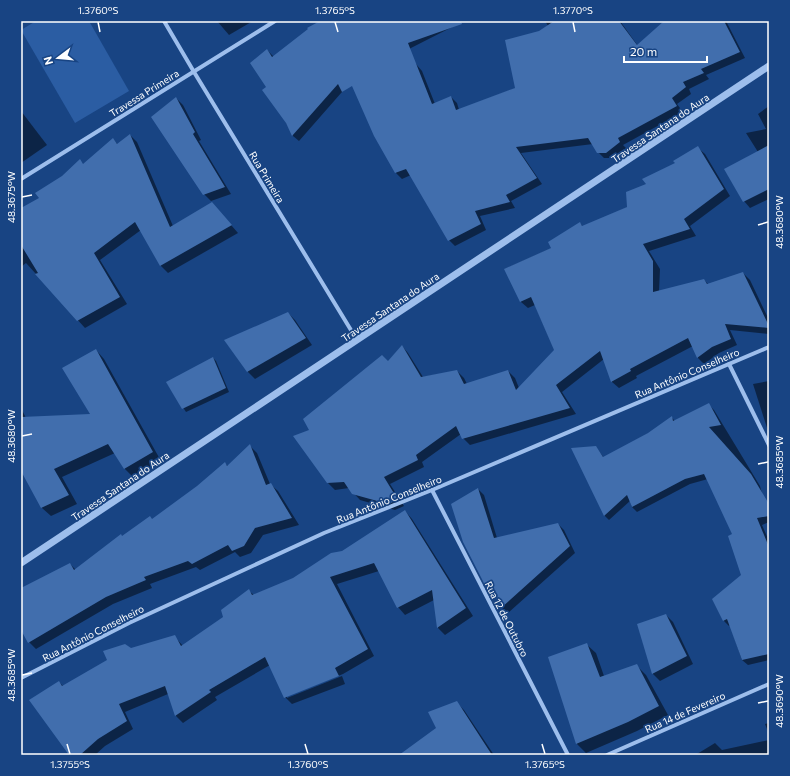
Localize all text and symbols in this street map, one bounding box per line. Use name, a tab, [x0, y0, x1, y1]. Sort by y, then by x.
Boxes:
text: 1.3760°S	[78, 4, 118, 16]
text: 1.3765°S	[315, 4, 355, 16]
text: 1.3770°S	[553, 4, 593, 16]
north arrow	[38, 38, 78, 78]
scale bar	[624, 38, 707, 64]
text: 20 m	[630, 44, 657, 58]
text: N	[41, 55, 55, 67]
street label: Travessa Primeira	[107, 67, 181, 119]
street label: Travessa Santana do Aura	[609, 91, 711, 165]
street label: Rua Primeira	[247, 149, 287, 205]
text: 48.3675°W	[5, 171, 17, 223]
text: 48.3680°W	[773, 195, 785, 249]
street label: Travessa Santana do Aura	[339, 270, 441, 344]
street label: Rua Antônio Conselheiro	[633, 345, 741, 401]
text: 48.3680°W	[5, 409, 17, 463]
text: 48.3685°W	[773, 436, 785, 488]
street label: Travessa Santana do Aura	[69, 449, 171, 523]
street label: Rua Antônio Conselheiro	[335, 472, 443, 526]
street label: Rua 12 de Outubro	[483, 579, 531, 659]
street label: Rua Antônio Conselheiro	[40, 602, 146, 664]
text: 48.3685°W	[5, 649, 17, 701]
text: 48.3690°W	[773, 674, 785, 728]
street label: Rua 14 de Fevereiro	[643, 689, 727, 735]
text: 1.3755°S	[50, 758, 90, 770]
text: 1.3760°S	[288, 758, 328, 770]
text: 1.3765°S	[525, 758, 565, 770]

